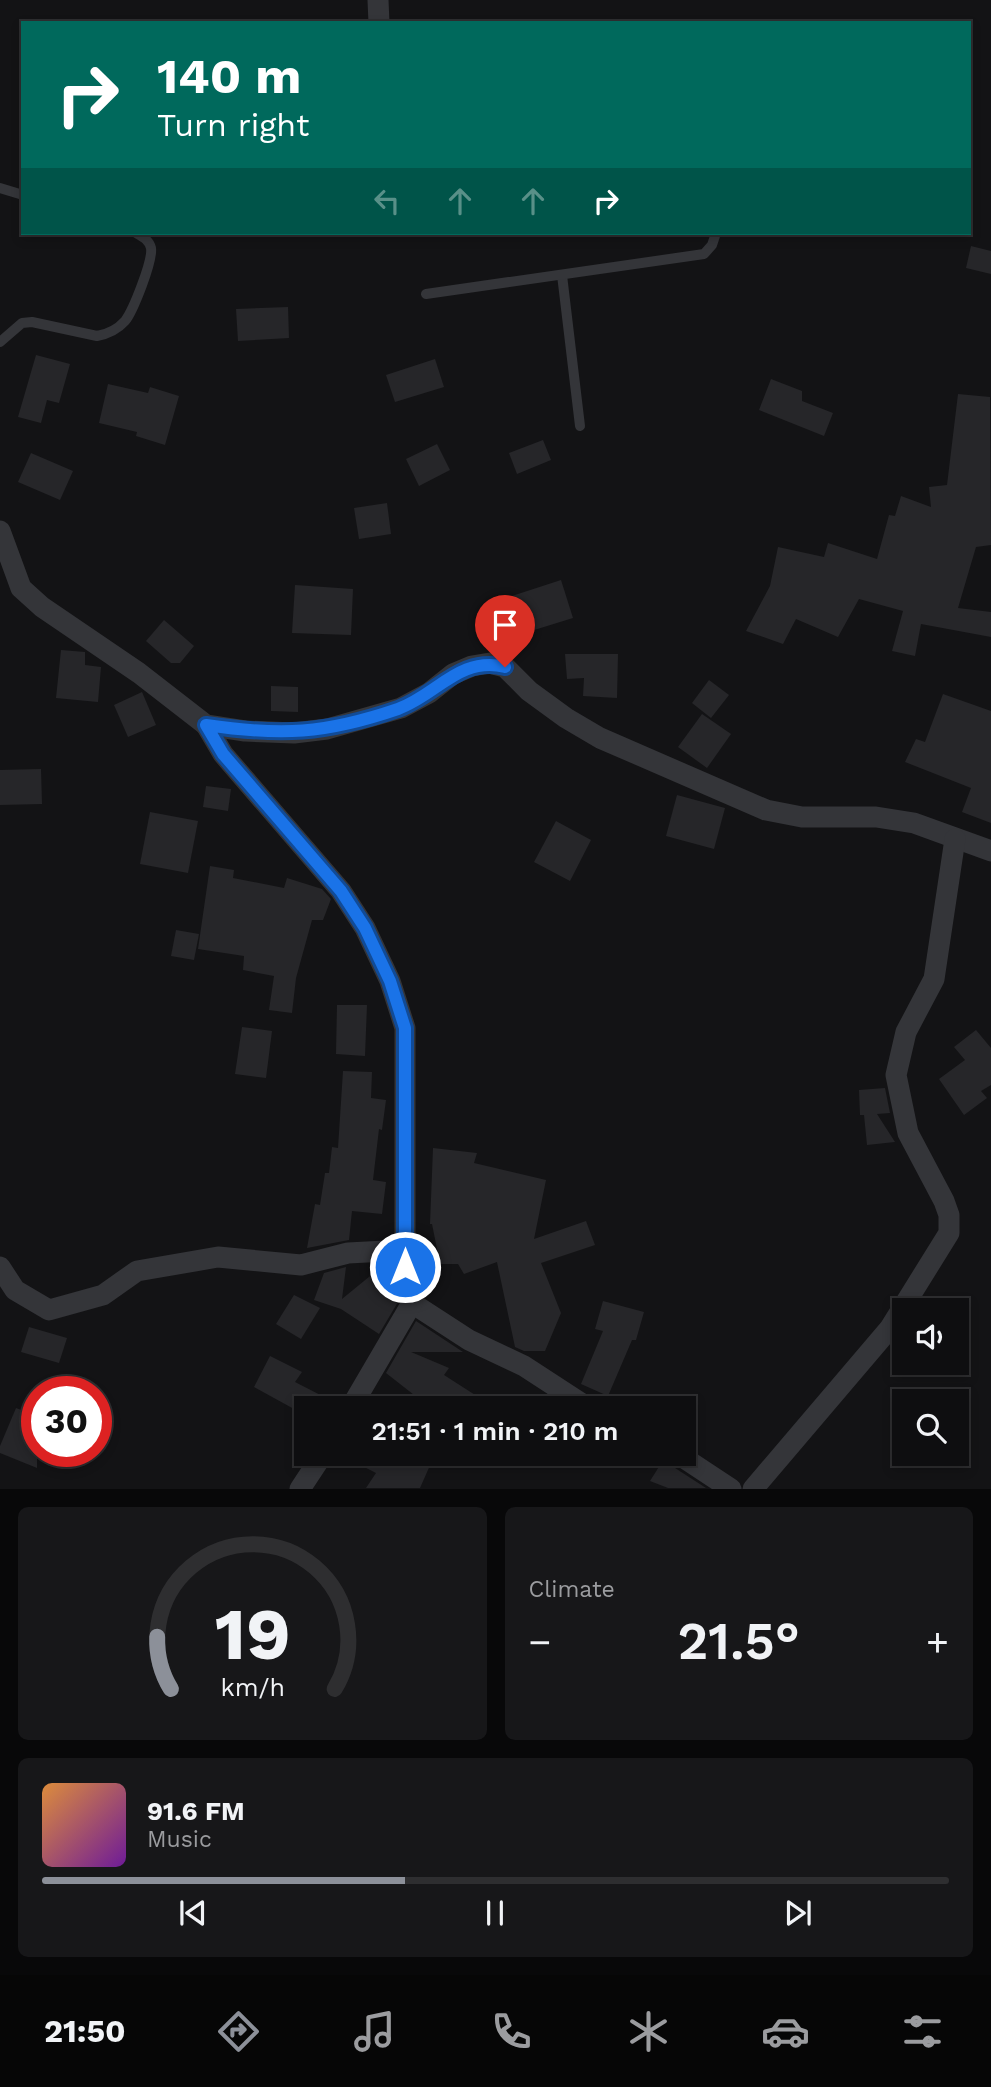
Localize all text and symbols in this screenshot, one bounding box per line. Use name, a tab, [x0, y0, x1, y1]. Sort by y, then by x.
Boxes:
text: 140 m	[157, 47, 301, 105]
icon: right	[42, 49, 133, 140]
text: Turn right	[157, 106, 309, 144]
icon: left	[368, 182, 406, 220]
icon: ahead	[441, 182, 479, 220]
icon: ahead	[514, 182, 552, 220]
icon: right	[587, 182, 625, 220]
pin	[475, 595, 535, 667]
icon: arrive	[486, 606, 524, 644]
position arrow	[368, 1230, 442, 1304]
map controls	[892, 1298, 969, 1466]
button: sound	[892, 1298, 969, 1375]
speed limit sign: 30	[21, 1376, 112, 1467]
button: search	[892, 1389, 969, 1466]
text: 21:51 · 1 min · 210 m	[372, 1416, 618, 1446]
text: Climate	[529, 1576, 615, 1603]
text: 19	[214, 1592, 290, 1678]
text: 21.5°	[678, 1611, 800, 1672]
text: −	[529, 1620, 551, 1664]
text: +	[926, 1620, 949, 1664]
text: km/h	[220, 1673, 284, 1702]
text: 91.6 FM	[147, 1796, 245, 1826]
text: Music	[147, 1826, 212, 1853]
icon: previous	[174, 1894, 212, 1932]
icon: pause	[476, 1894, 514, 1932]
icon: next	[779, 1894, 817, 1932]
icon: directions	[214, 2007, 263, 2056]
icon: music	[350, 2007, 399, 2056]
icon: phone	[487, 2007, 536, 2056]
icon: climate	[624, 2007, 673, 2056]
icon: car	[761, 2007, 810, 2056]
icon: filters	[898, 2007, 947, 2056]
text: 21:50	[44, 2012, 126, 2050]

